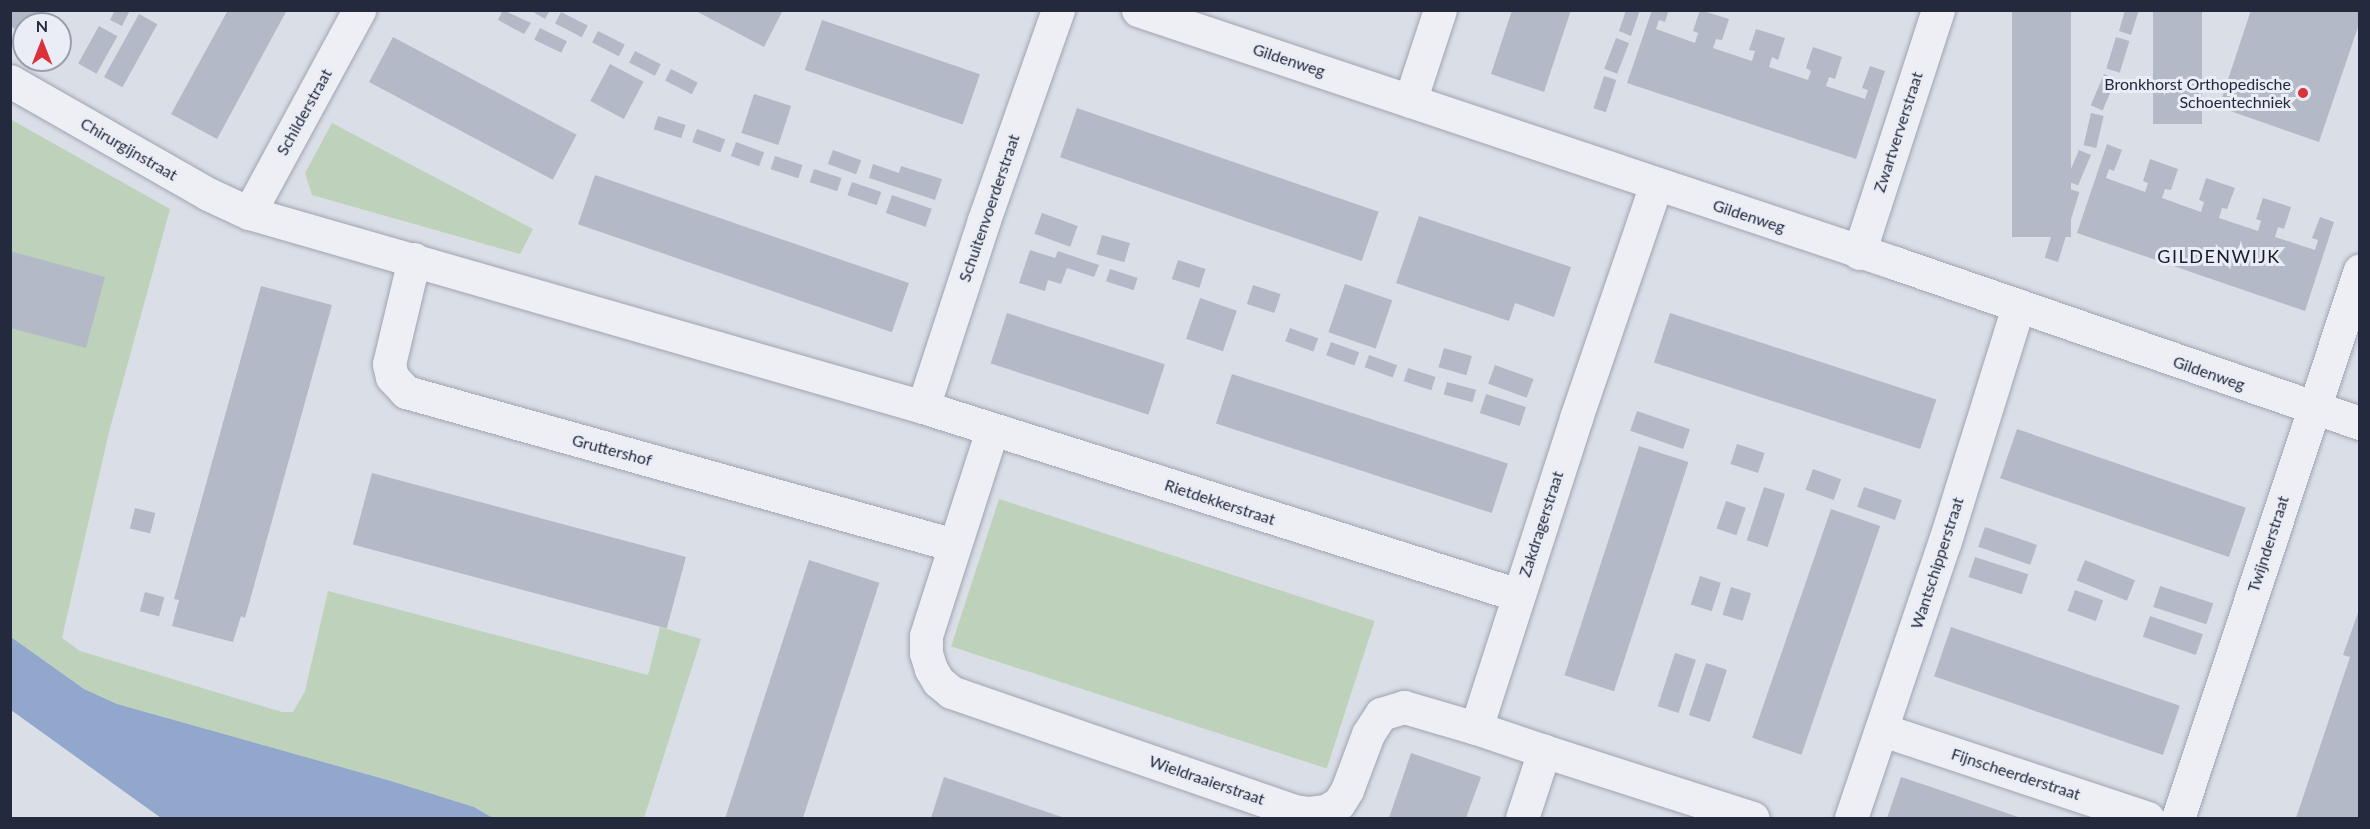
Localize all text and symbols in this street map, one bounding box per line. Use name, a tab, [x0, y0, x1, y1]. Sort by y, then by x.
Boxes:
north arrow	[12, 12, 72, 72]
text: N	[36, 16, 48, 35]
street label: Gildenweg	[1250, 39, 1328, 81]
street label: Schilderstraat	[272, 65, 336, 159]
street label: Zwartververstraat	[1869, 69, 1927, 195]
place label: Bronkhorst Orthopedische Schoentechniek	[2104, 74, 2291, 112]
marker: Bronkhorst Orthopedische Schoentechniek	[2296, 86, 2310, 100]
street label: Chirurgijnstraat	[77, 114, 181, 184]
street label: Schuitenvoerderstraat	[955, 132, 1023, 284]
street label: Gildenweg	[1710, 195, 1788, 237]
district label: GILDENWIJK	[2157, 245, 2281, 267]
street label: Gildenweg	[2171, 352, 2247, 394]
street label: Gruttershof	[570, 430, 654, 470]
street label: Zakdragerstraat	[1515, 469, 1567, 579]
street label: Rietdekkerstraat	[1162, 475, 1278, 529]
street label: Twijnderstraat	[2243, 493, 2293, 595]
street label: Wantschipperstraat	[1907, 495, 1967, 631]
street label: Fijnscheerderstraat	[1949, 744, 2083, 804]
street label: Wieldraaierstraat	[1147, 751, 1267, 809]

